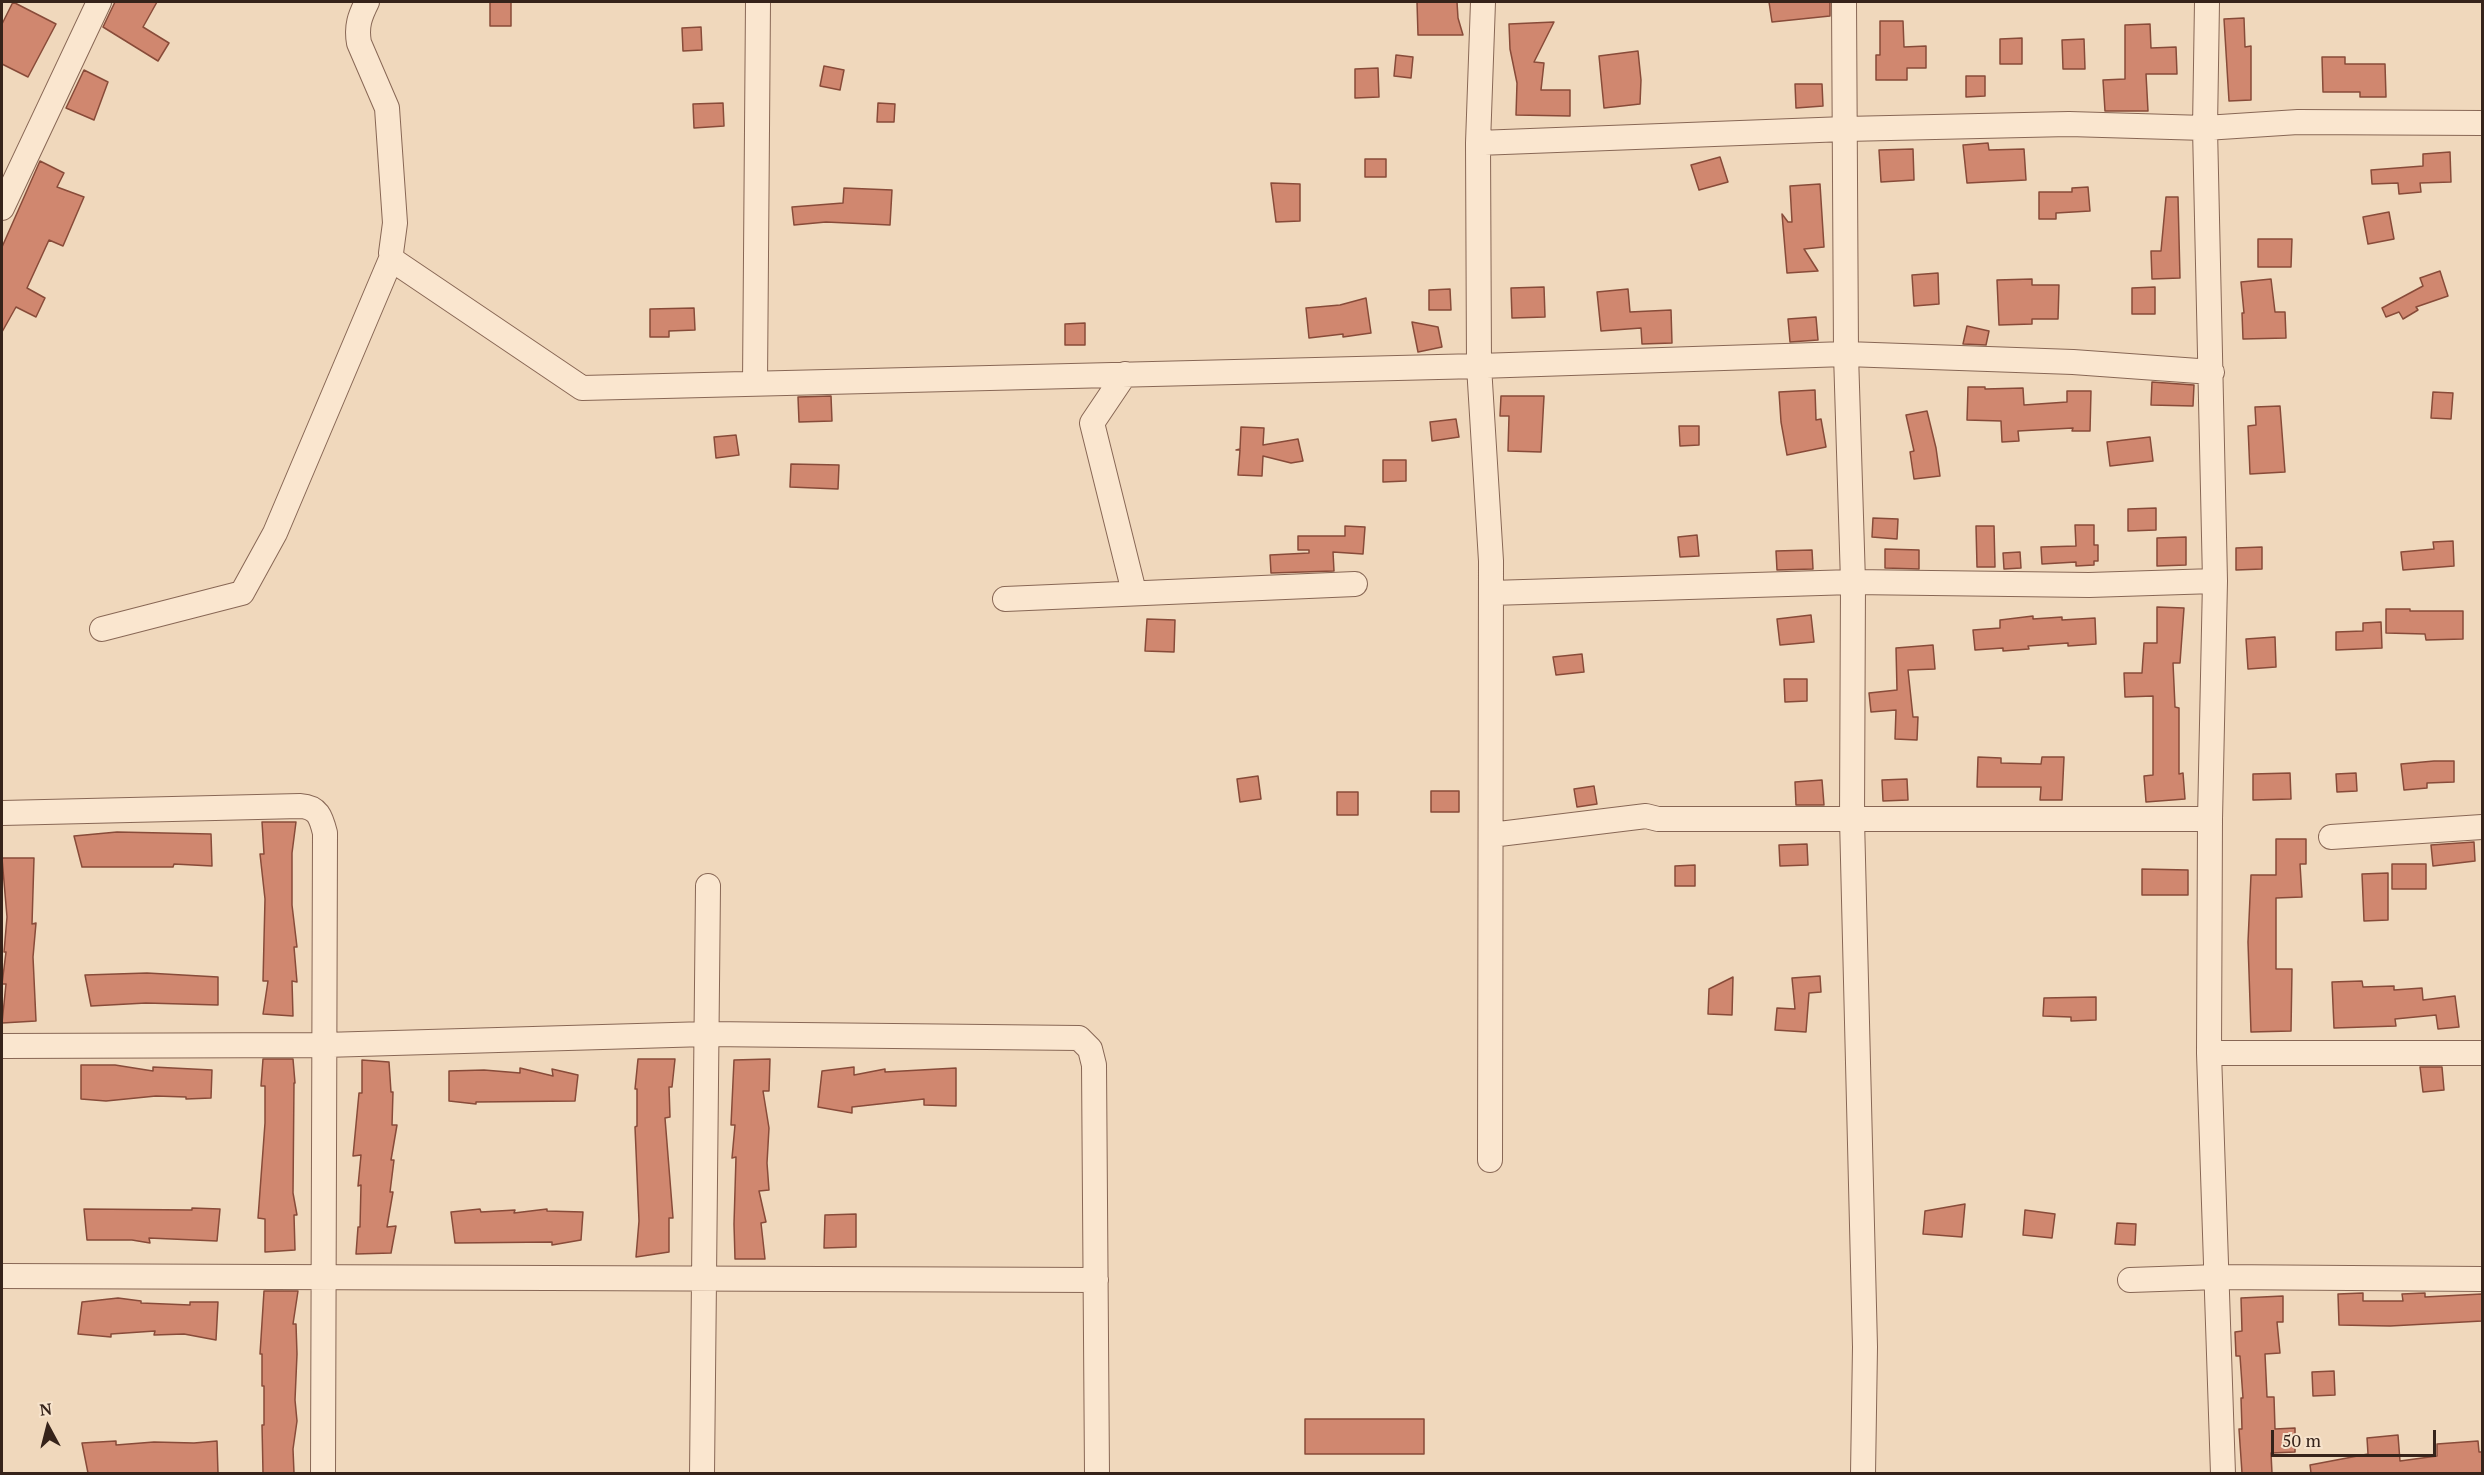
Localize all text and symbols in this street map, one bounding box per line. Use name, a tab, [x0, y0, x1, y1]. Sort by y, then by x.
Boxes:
north arrow	[18, 1397, 78, 1457]
text: N	[38, 1397, 53, 1421]
scale bar	[2274, 1418, 2439, 1456]
text: 50 m	[2282, 1428, 2321, 1452]

